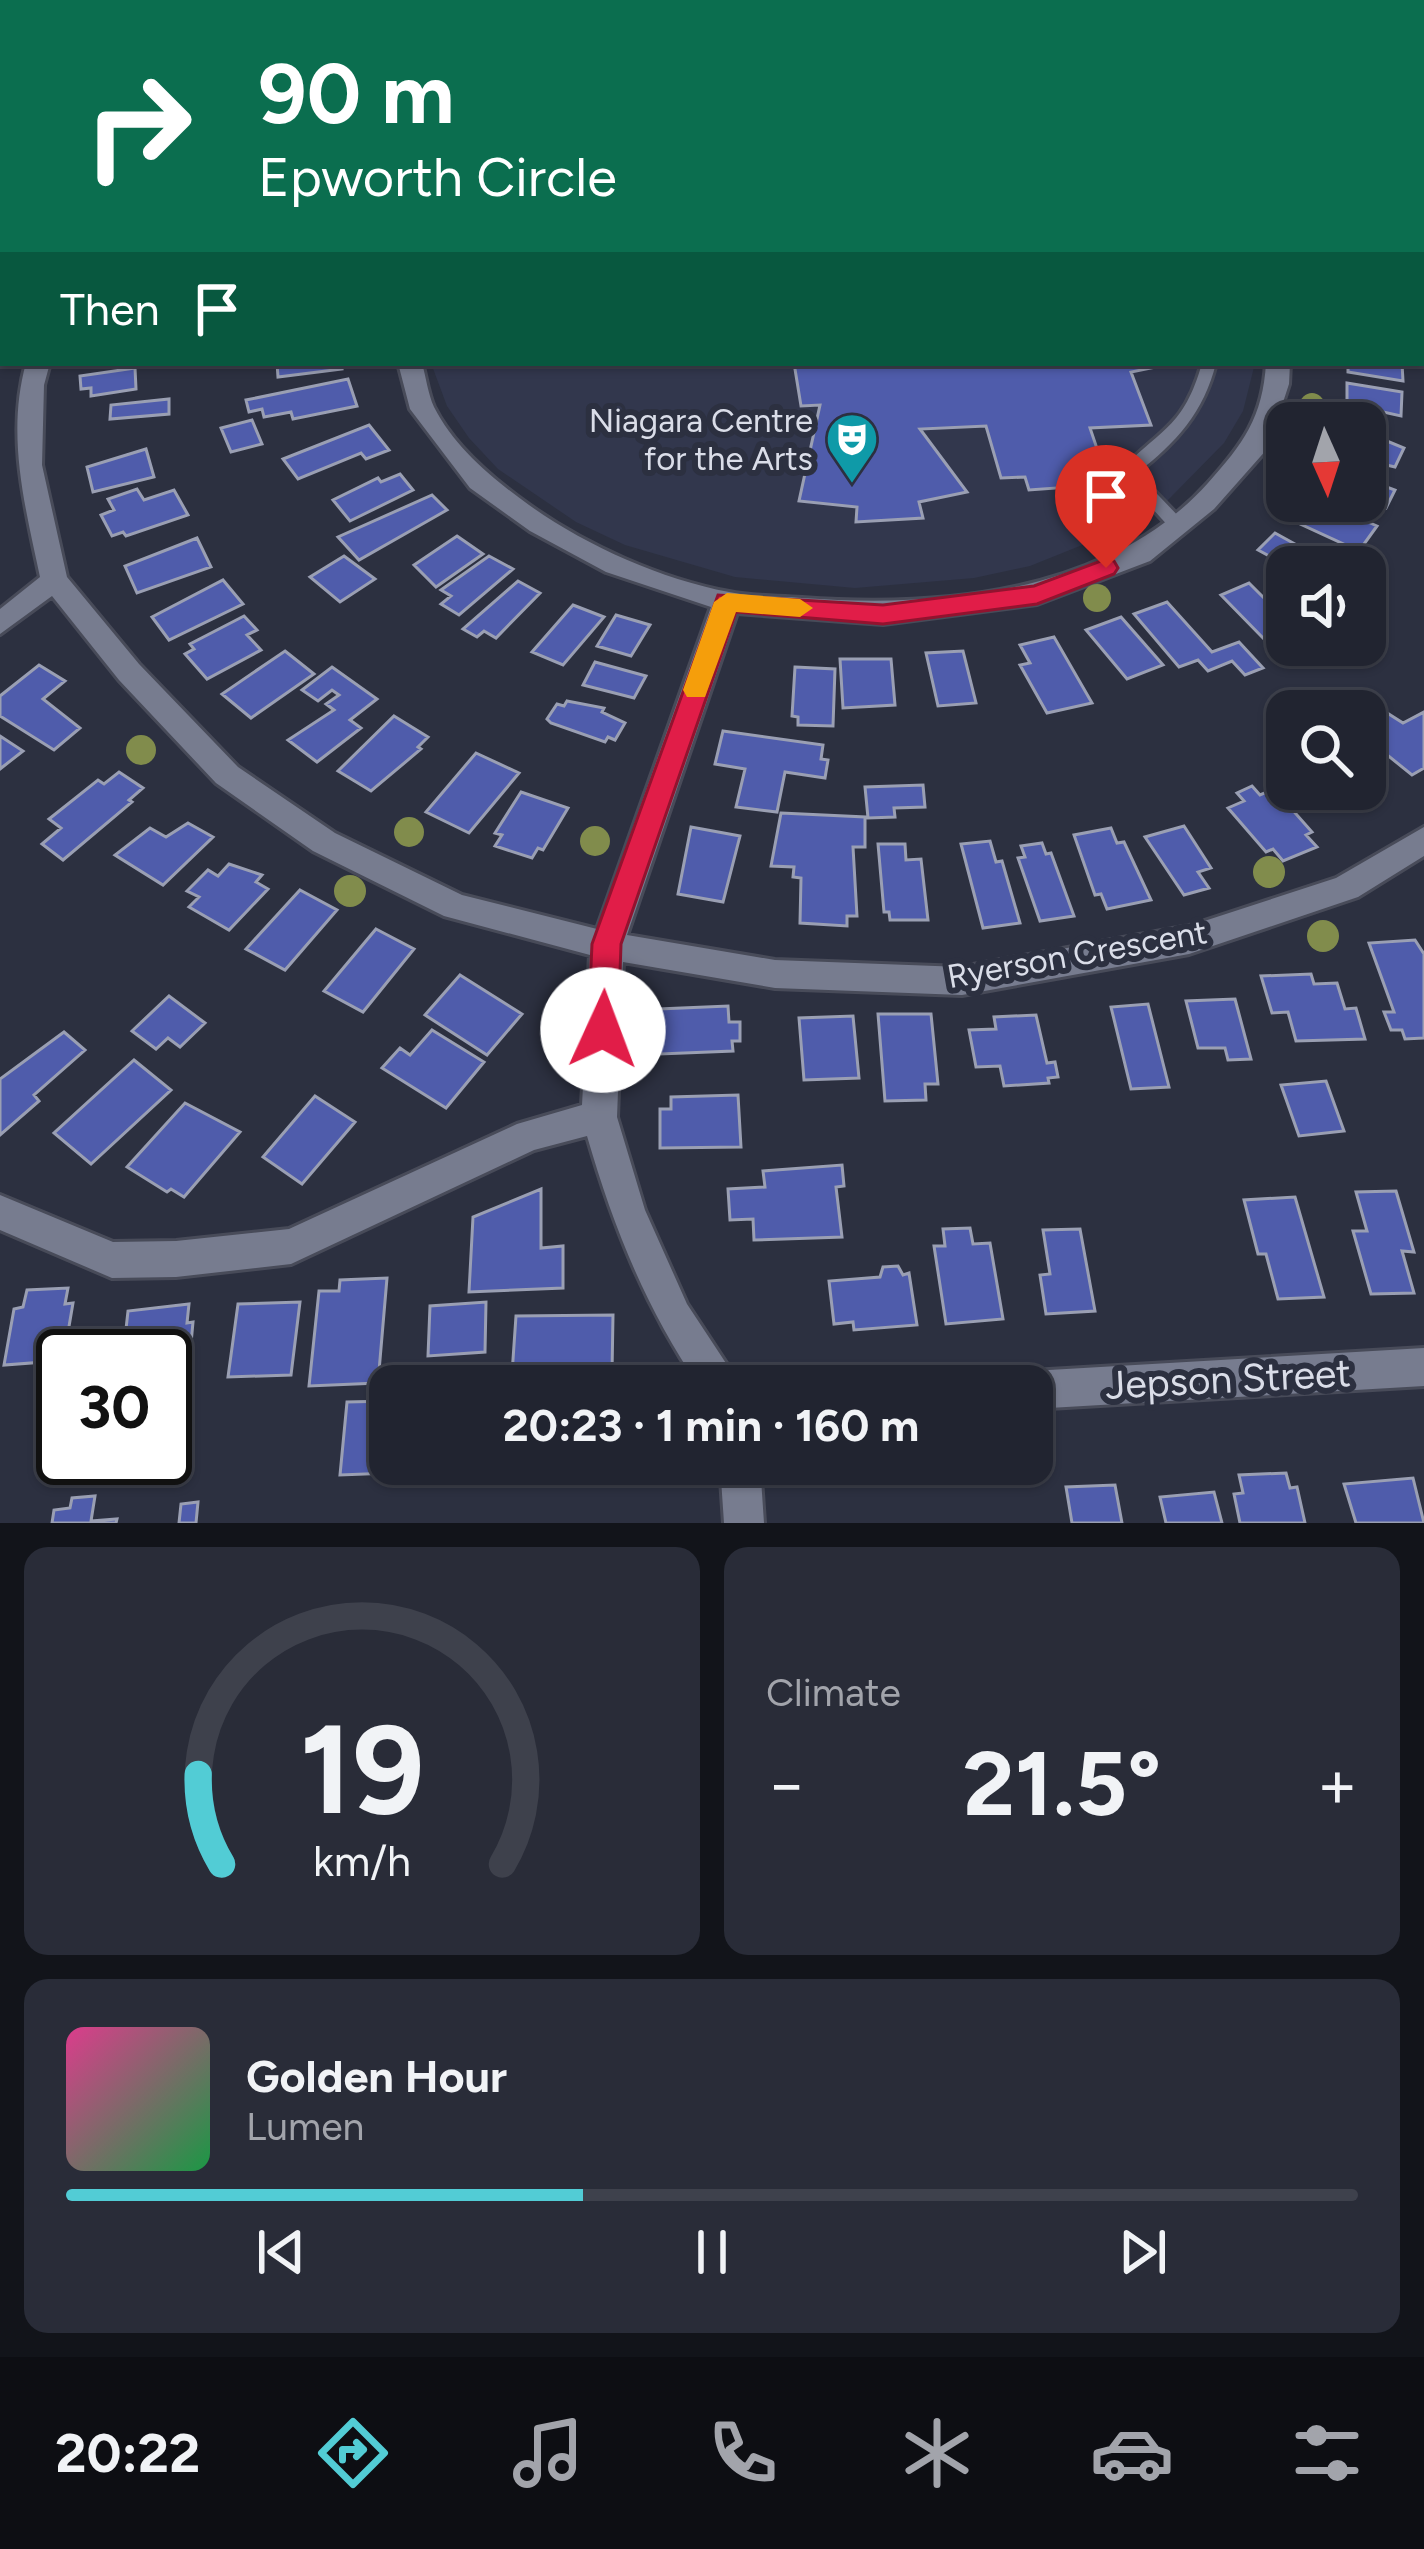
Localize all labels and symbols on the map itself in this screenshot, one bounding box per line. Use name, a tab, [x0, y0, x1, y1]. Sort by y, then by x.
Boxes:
place label: Niagara Centre for the Arts	[589, 401, 813, 478]
north arrow	[1266, 402, 1386, 522]
theatre icon: Niagara Centre for the Arts	[824, 411, 880, 485]
pin	[1055, 445, 1157, 568]
street label: Ryerson Crescent	[944, 912, 1210, 996]
position arrow	[540, 967, 666, 1093]
speed limit sign: 30	[36, 1329, 192, 1485]
street label: Jepson Street	[1104, 1349, 1352, 1409]

